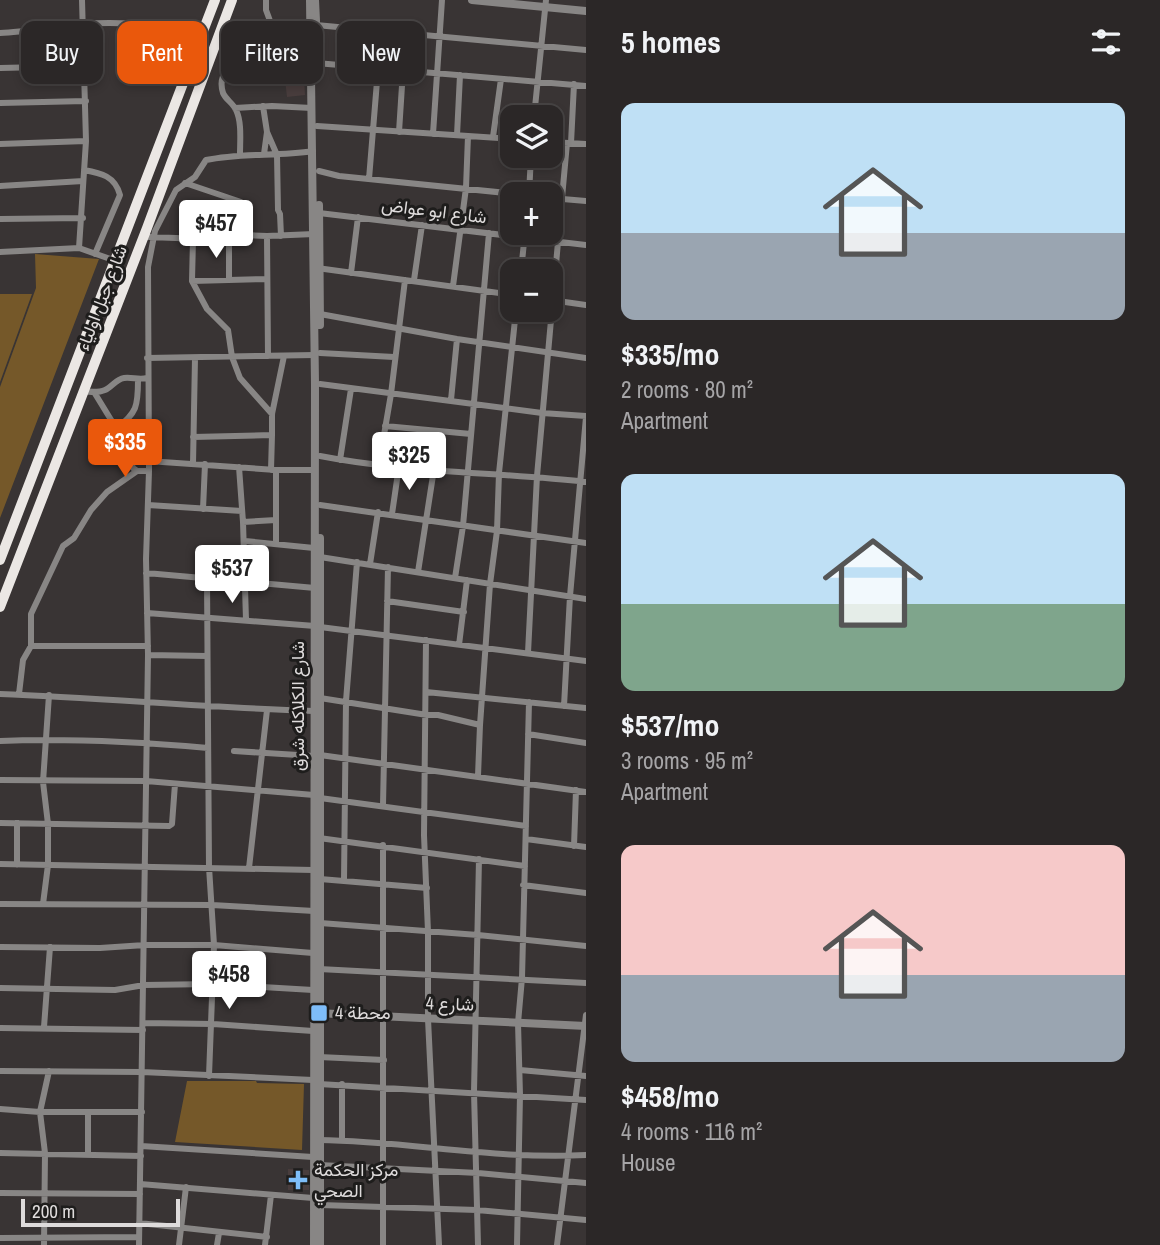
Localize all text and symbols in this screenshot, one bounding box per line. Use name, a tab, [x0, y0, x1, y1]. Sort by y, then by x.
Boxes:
chip: Buy	[21, 21, 103, 84]
chip: Rent	[117, 21, 207, 84]
chip: Filters	[221, 21, 323, 84]
chip: New	[337, 21, 425, 84]
text: 5 homes	[621, 22, 721, 62]
icon: filters	[1087, 23, 1125, 61]
map controls	[500, 105, 563, 322]
button: layers	[500, 105, 563, 168]
icon: home	[810, 149, 936, 275]
button: +	[500, 182, 563, 245]
street label: شارع ابو عواض	[380, 192, 488, 229]
pin: $457	[175, 201, 257, 260]
text: $457	[195, 207, 237, 238]
street label: شارع جبل اولياء	[70, 242, 133, 354]
button: −	[500, 259, 563, 322]
text: $335/mo	[621, 334, 719, 374]
text: 2 rooms · 80 m²	[621, 374, 753, 405]
text: Apartment	[621, 405, 708, 436]
pin: $335	[84, 420, 166, 479]
text: $335	[104, 426, 146, 457]
pin: $325	[368, 433, 450, 492]
text: $325	[388, 439, 430, 470]
icon: home	[810, 520, 936, 646]
pin: $537	[191, 546, 273, 605]
text: $537	[211, 552, 253, 583]
street label: شارع الكلاكله شرق	[285, 641, 310, 771]
text: $537/mo	[621, 705, 719, 745]
text: 3 rooms · 95 m²	[621, 745, 753, 776]
text: Apartment	[621, 776, 708, 807]
icon: home	[810, 891, 936, 1017]
pin: $458	[188, 951, 270, 1011]
text: $458	[208, 958, 250, 989]
street label: شارع 4	[425, 990, 475, 1017]
place label: محطة 4	[335, 1000, 391, 1025]
marker: محطة 4	[309, 1003, 329, 1023]
text: $458/mo	[621, 1076, 719, 1116]
text: 4 rooms · 116 m²	[621, 1116, 762, 1147]
text: House	[621, 1147, 676, 1178]
place label: مركز الحكمة الصحي	[314, 1157, 398, 1206]
marker: مركز الحكمة الصحي	[288, 1170, 308, 1190]
scale bar	[21, 1196, 180, 1228]
text: 200 m	[32, 1198, 75, 1224]

